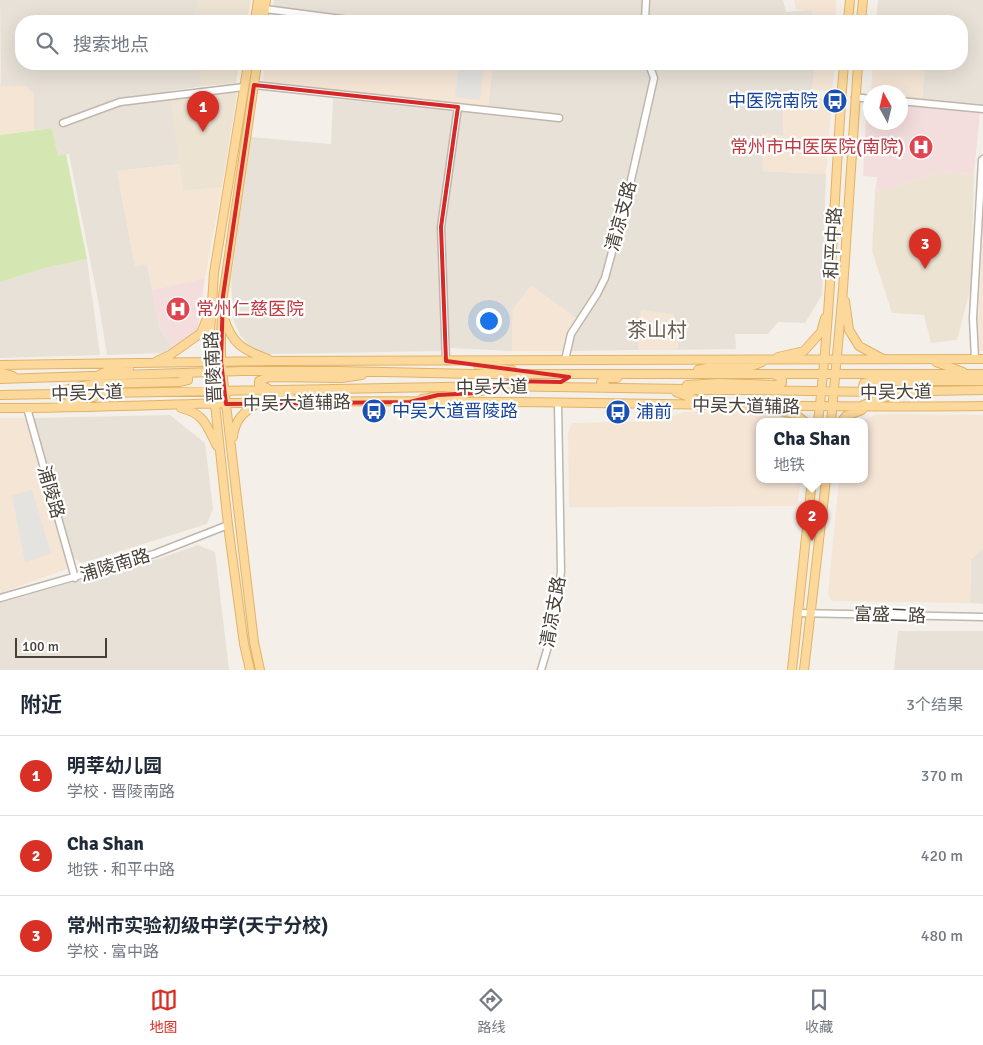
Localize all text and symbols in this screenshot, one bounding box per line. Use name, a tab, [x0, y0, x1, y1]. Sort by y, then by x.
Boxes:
search box	[15, 15, 968, 70]
icon: search	[33, 29, 61, 57]
text: 搜索地点	[73, 33, 149, 57]
north arrow	[863, 85, 908, 130]
bus stop icon: 中医院南院	[822, 88, 848, 114]
place label: 中医院南院	[728, 90, 818, 112]
pin: 1	[187, 91, 219, 132]
hospital icon: 常州市中医医院(南院)	[908, 134, 934, 160]
place label: 常州市中医医院(南院)	[730, 136, 904, 158]
street label: 清凉支路	[601, 178, 641, 254]
street label: 和平中路	[820, 206, 846, 280]
pin: 3	[909, 228, 941, 269]
hospital icon: 常州仁慈医院	[165, 296, 191, 322]
place label: 常州仁慈医院	[196, 298, 304, 320]
your location	[476, 308, 502, 334]
district label: 茶山村	[627, 318, 687, 343]
street label: 晋陵南路	[200, 330, 226, 404]
street label: 中吴大道	[456, 375, 528, 399]
street label: 中吴大道	[860, 380, 932, 404]
street label: 中吴大道	[51, 381, 123, 405]
street label: 中吴大道辅路	[243, 391, 351, 415]
street label: 中吴大道辅路	[692, 394, 800, 418]
bus stop icon: 中吴大道晋陵路	[361, 398, 387, 424]
bus stop icon: 浦前	[605, 399, 631, 425]
place label: 中吴大道晋陵路	[392, 400, 518, 422]
place label: 浦前	[636, 401, 672, 423]
popup	[756, 418, 868, 483]
text: Cha Shan	[774, 427, 850, 451]
text: 地铁	[774, 455, 806, 475]
street label: 浦陵路	[33, 463, 69, 521]
pin: 2	[796, 500, 828, 541]
street label: 浦陵南路	[77, 544, 153, 586]
street label: 清凉支路	[536, 575, 570, 649]
street label: 富盛二路	[854, 603, 926, 627]
scale bar	[15, 635, 108, 658]
text: 100 m	[22, 638, 59, 655]
text: 附近	[20, 692, 62, 718]
text: 3个结果	[906, 695, 963, 715]
text: 明莘幼儿园	[67, 754, 162, 778]
text: 1	[32, 766, 40, 786]
text: 370 m	[921, 766, 963, 786]
text: 学校 · 晋陵南路	[67, 782, 175, 802]
text: Cha Shan	[67, 832, 144, 856]
text: 2	[32, 846, 40, 866]
text: 420 m	[921, 846, 963, 866]
text: 地铁 · 和平中路	[67, 860, 175, 880]
text: 常州市实验初级中学(天宁分校)	[67, 914, 328, 938]
text: 3	[32, 926, 40, 946]
text: 480 m	[921, 926, 963, 946]
text: 学校 · 富中路	[67, 942, 159, 962]
tab: 地图	[150, 986, 178, 1036]
tab: 路线	[477, 986, 505, 1036]
tab: 收藏	[805, 986, 833, 1036]

